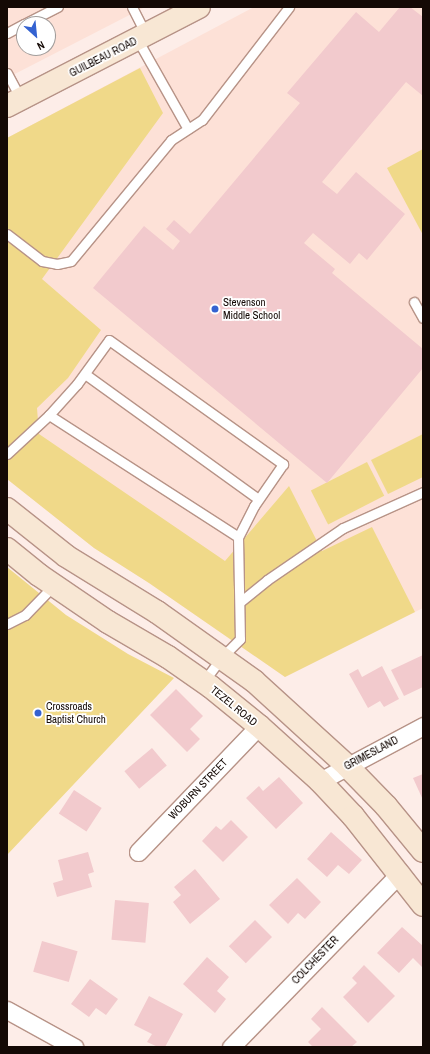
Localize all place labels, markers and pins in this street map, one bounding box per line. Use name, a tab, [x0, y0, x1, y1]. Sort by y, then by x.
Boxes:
place label: Stevenson Middle School	[223, 296, 280, 322]
marker: Stevenson Middle School	[210, 304, 220, 314]
place label: Crossroads Baptist Church	[46, 700, 106, 726]
marker: Crossroads Baptist Church	[33, 708, 43, 718]

